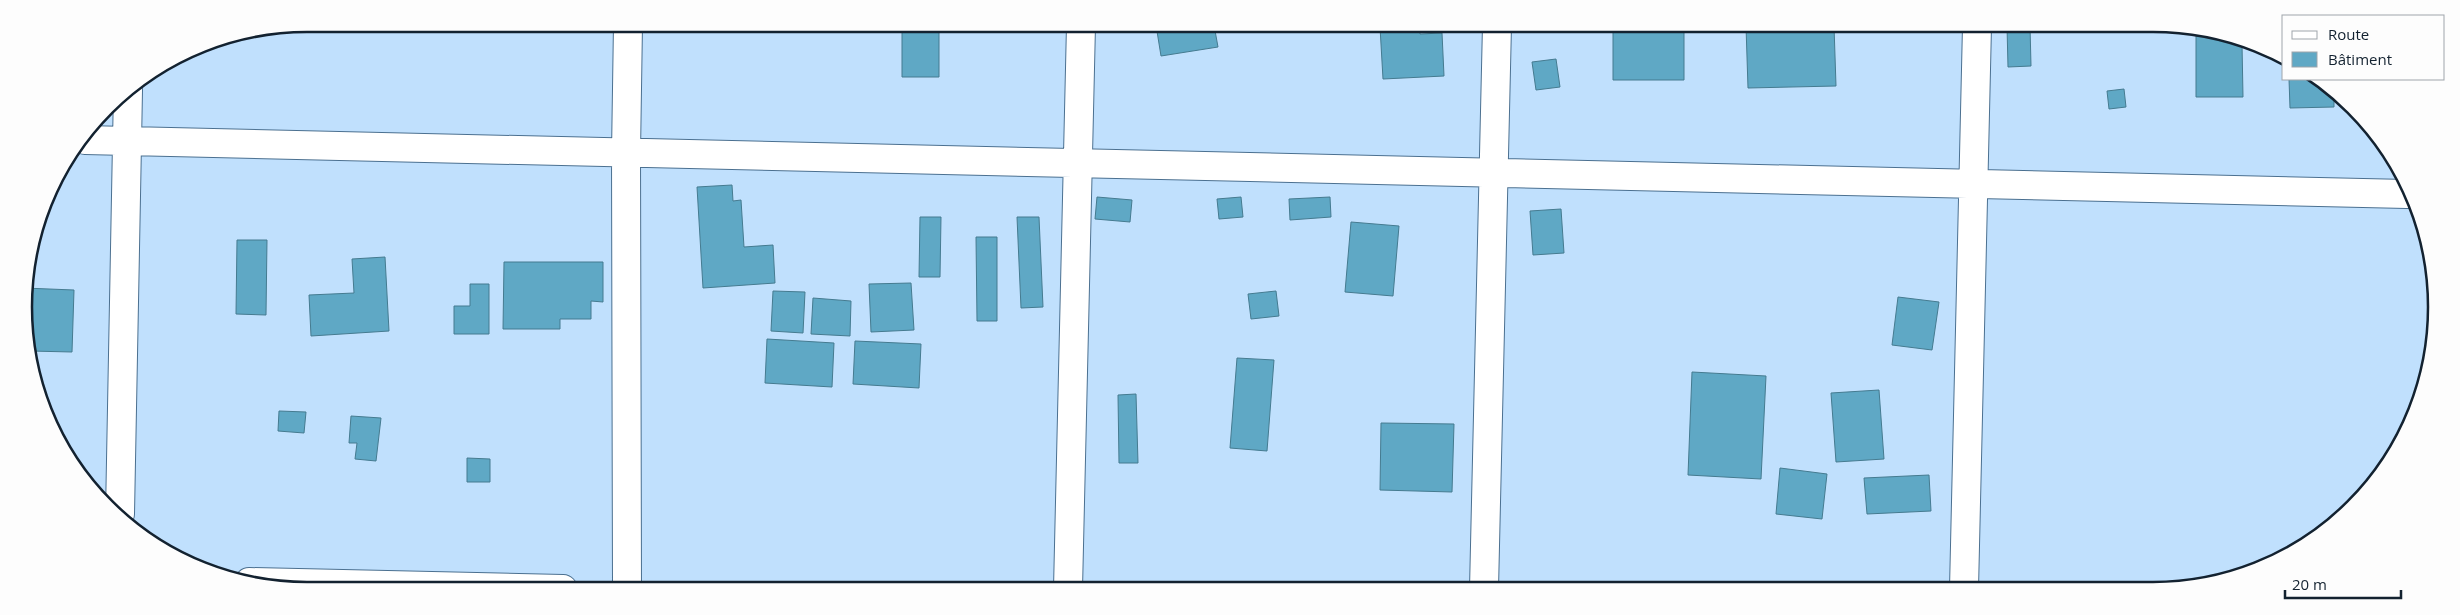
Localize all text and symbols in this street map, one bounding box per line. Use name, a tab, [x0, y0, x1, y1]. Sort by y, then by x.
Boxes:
legend	[2282, 15, 2445, 80]
text: Route	[2328, 24, 2369, 44]
text: Bâtiment	[2328, 49, 2392, 69]
scale bar	[2285, 568, 2401, 600]
text: 20 m	[2292, 574, 2327, 594]

